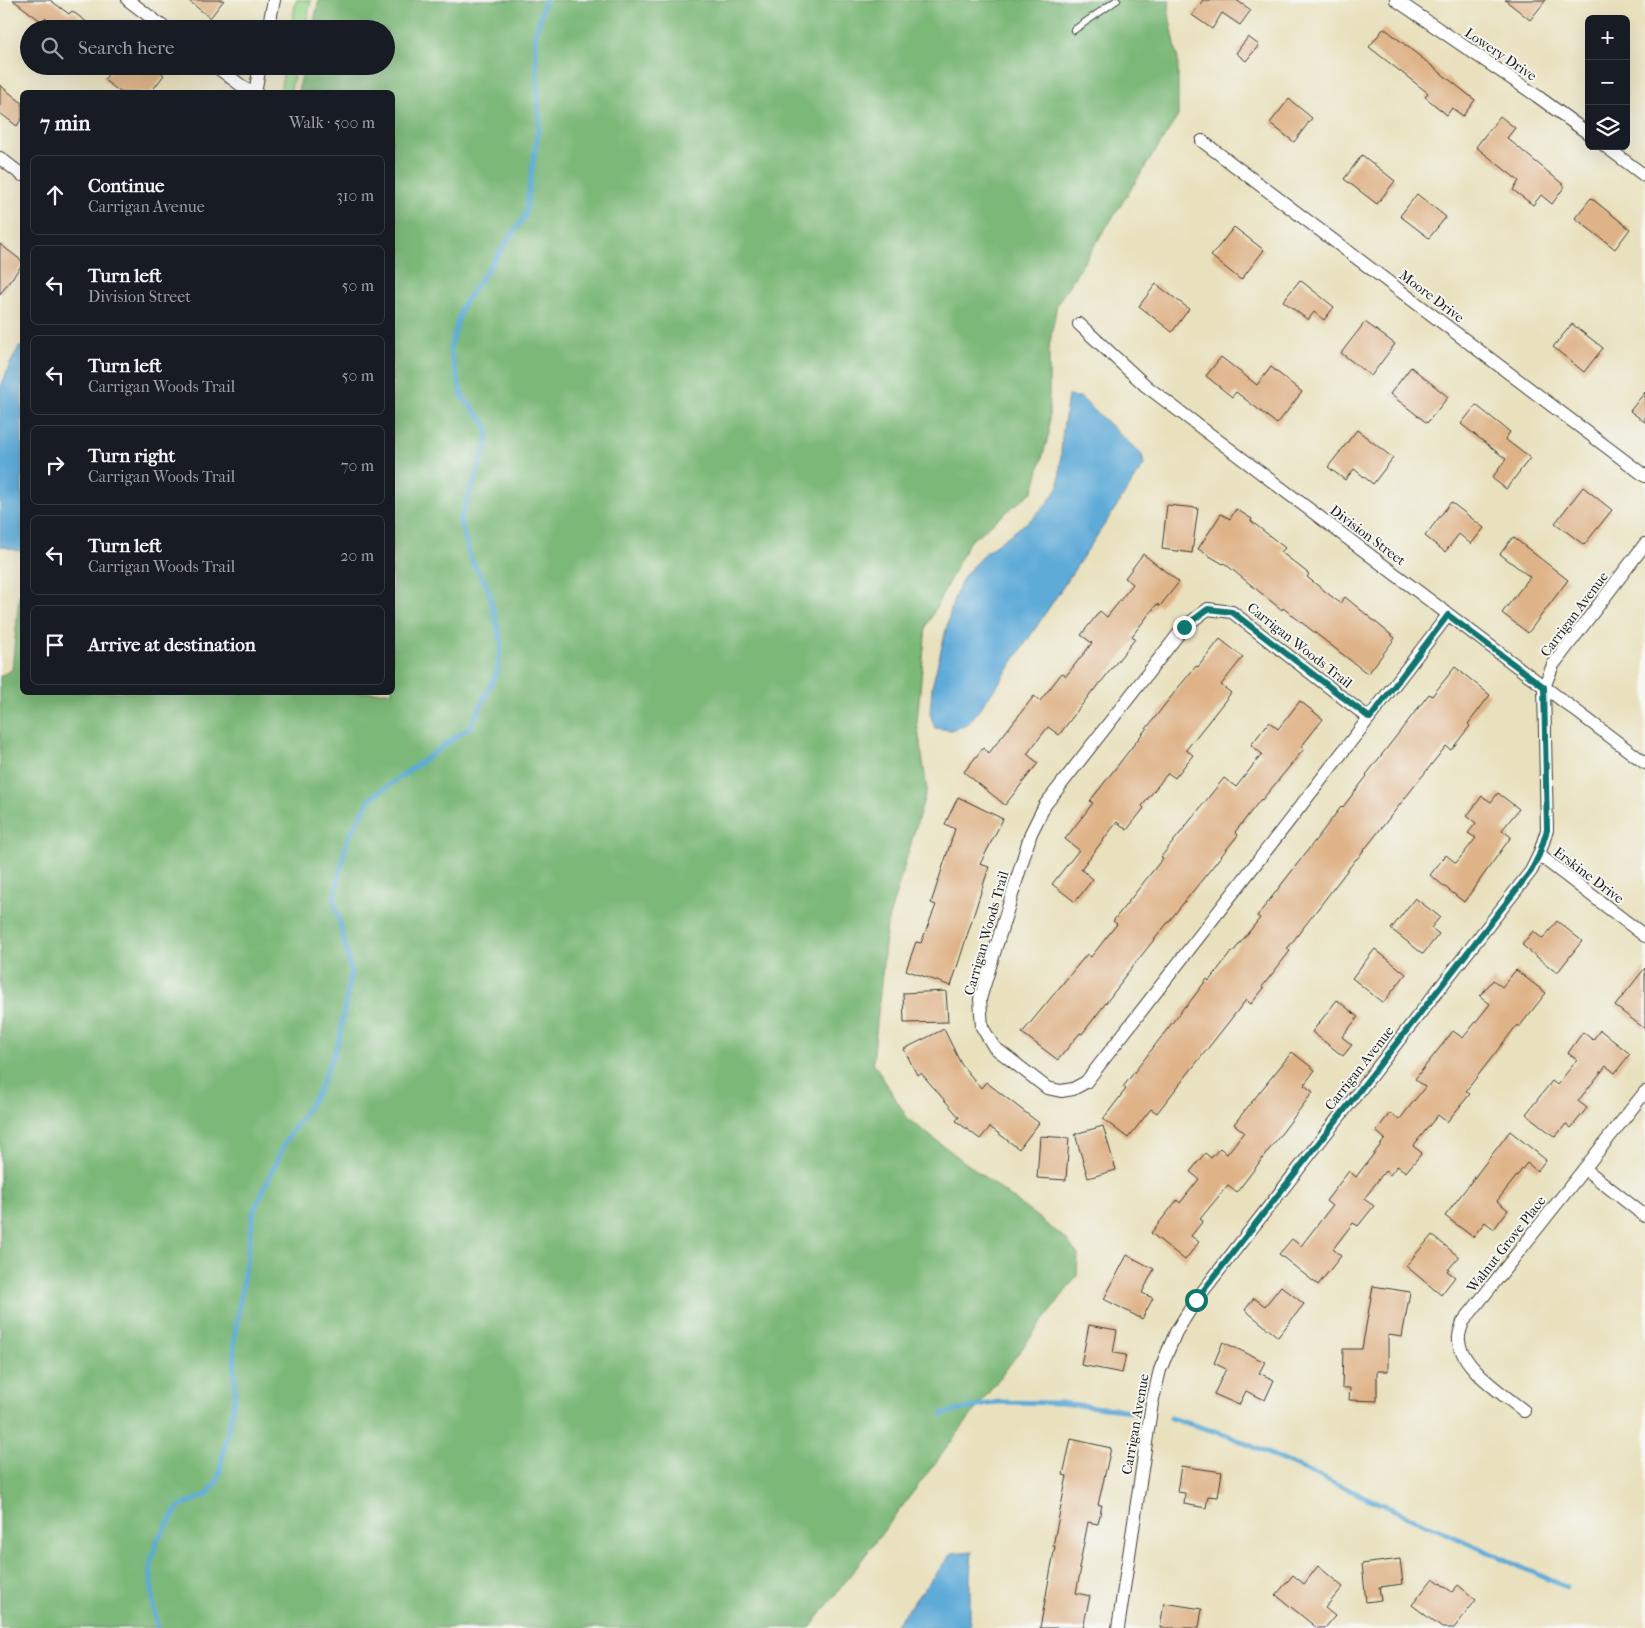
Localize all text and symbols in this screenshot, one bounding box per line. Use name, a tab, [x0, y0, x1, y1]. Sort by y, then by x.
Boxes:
map controls	[1585, 15, 1630, 150]
button: +	[1585, 15, 1630, 60]
search box	[20, 20, 395, 75]
street label: Lowery Drive	[1462, 24, 1540, 85]
icon: search	[38, 34, 66, 62]
text: Search here	[78, 37, 174, 59]
button: −	[1585, 60, 1630, 105]
button: layers	[1585, 105, 1630, 150]
text: 7 min	[40, 111, 91, 135]
text: Walk · 500 m	[289, 113, 375, 132]
text: Continue	[88, 175, 164, 197]
icon: ahead	[41, 181, 69, 209]
text: 310 m	[336, 186, 374, 205]
text: Carrigan Avenue	[88, 197, 205, 216]
text: Turn left	[88, 265, 162, 287]
street label: Moore Drive	[1396, 267, 1468, 326]
icon: left	[41, 271, 69, 299]
text: 50 m	[342, 276, 374, 295]
text: Division Street	[88, 287, 191, 306]
text: Turn left	[88, 355, 162, 377]
icon: left	[41, 361, 69, 389]
text: 50 m	[342, 366, 374, 385]
text: Carrigan Woods Trail	[88, 377, 235, 396]
text: Turn right	[88, 445, 175, 467]
icon: right	[41, 451, 69, 479]
text: 70 m	[341, 456, 374, 475]
text: Carrigan Woods Trail	[88, 467, 235, 486]
street label: Division Street	[1327, 502, 1409, 569]
text: Turn left	[88, 535, 162, 557]
icon: left	[41, 541, 69, 569]
text: 20 m	[340, 546, 374, 565]
text: Carrigan Woods Trail	[88, 557, 235, 576]
street label: Carrigan Avenue	[1537, 568, 1612, 660]
street label: Carrigan Woods Trail	[1244, 599, 1356, 692]
route end	[1173, 616, 1196, 639]
icon: arrive	[41, 631, 69, 659]
text: Arrive at destination	[88, 634, 256, 656]
street label: Erskine Drive	[1550, 844, 1627, 907]
street label: Carrigan Woods Trail	[961, 869, 1012, 997]
street label: Carrigan Avenue	[1321, 1023, 1398, 1114]
street label: Walnut Grove Place	[1463, 1192, 1550, 1297]
route start	[1185, 1289, 1208, 1312]
street label: Carrigan Avenue	[1118, 1372, 1153, 1476]

